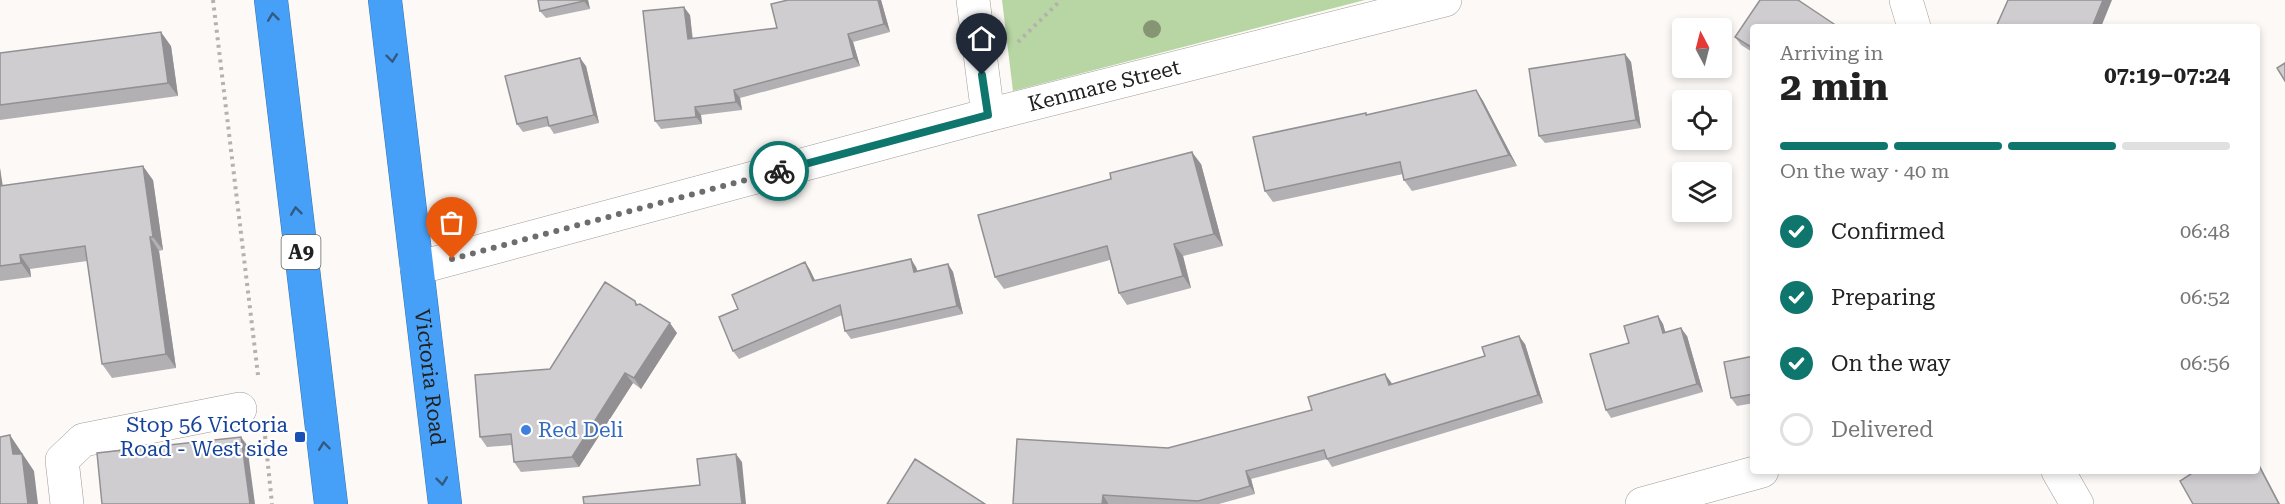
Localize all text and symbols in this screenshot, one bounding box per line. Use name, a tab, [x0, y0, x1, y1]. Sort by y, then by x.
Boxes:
one-way arrow	[268, 12, 280, 21]
pin	[956, 13, 1007, 75]
north arrow	[1672, 18, 1732, 78]
map controls	[1672, 18, 1732, 222]
icon: home	[965, 22, 998, 55]
text: Arriving in	[1780, 41, 1883, 65]
one-way arrow	[385, 54, 397, 63]
street label: Kenmare Street	[1026, 55, 1183, 116]
text: 07:19–07:24	[2104, 63, 2230, 88]
text: 2 min	[1780, 64, 1888, 110]
button: locate	[1672, 90, 1732, 150]
courier	[749, 141, 809, 201]
icon: bike	[763, 155, 796, 188]
text: On the way · 40 m	[1780, 159, 1950, 183]
button: layers	[1672, 162, 1732, 222]
pin	[426, 197, 477, 259]
one-way arrow	[290, 206, 303, 215]
icon: bag	[435, 206, 468, 239]
icon: check	[1780, 215, 1813, 248]
text: Confirmed	[1831, 219, 1945, 244]
text: 06:48	[2180, 219, 2230, 243]
road number: A9	[282, 235, 320, 269]
icon: check	[1780, 281, 1813, 314]
text: Preparing	[1831, 285, 1935, 310]
text: 06:52	[2180, 285, 2230, 309]
street label: Victoria Road	[410, 308, 450, 447]
icon: check	[1780, 347, 1813, 380]
text: On the way	[1831, 351, 1951, 376]
text: 06:56	[2180, 351, 2230, 375]
place label: Stop 56 Victoria Road - West side	[120, 413, 289, 461]
text: Delivered	[1831, 417, 1933, 442]
place label: Red Deli	[538, 418, 624, 442]
marker: Red Deli	[519, 423, 533, 437]
marker: Stop 56 Victoria Road - West side	[293, 430, 307, 444]
one-way arrow	[318, 441, 331, 450]
one-way arrow	[435, 477, 448, 486]

